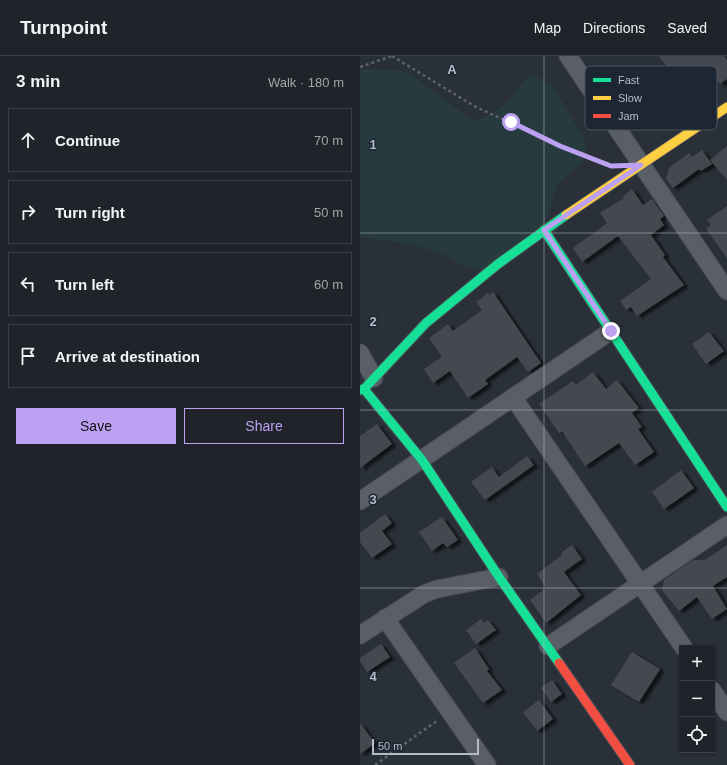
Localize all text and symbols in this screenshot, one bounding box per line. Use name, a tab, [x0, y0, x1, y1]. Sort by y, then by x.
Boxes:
text: Turnpoint	[20, 17, 107, 38]
text: Map	[534, 20, 561, 36]
text: Directions	[583, 20, 645, 36]
text: Saved	[667, 20, 707, 36]
text: A	[447, 62, 457, 77]
legend	[585, 66, 717, 130]
text: 3 min	[16, 72, 60, 91]
text: Fast	[618, 74, 639, 86]
text: Walk · 180 m	[268, 75, 344, 90]
text: Slow	[618, 92, 642, 104]
text: Jam	[618, 110, 639, 122]
route start	[502, 113, 520, 131]
icon: ahead	[17, 129, 39, 151]
text: Continue	[55, 132, 120, 149]
text: 70 m	[314, 133, 343, 148]
text: 1	[369, 137, 377, 152]
icon: right	[17, 201, 39, 223]
text: Turn right	[55, 204, 125, 221]
text: 50 m	[314, 205, 343, 220]
icon: left	[17, 273, 39, 295]
text: Turn left	[55, 276, 114, 293]
text: 60 m	[314, 277, 343, 292]
text: 2	[369, 314, 377, 329]
route end	[602, 322, 620, 340]
icon: arrive	[17, 345, 39, 367]
text: Arrive at destination	[55, 348, 200, 365]
button: Save	[16, 408, 176, 444]
button: Share	[184, 408, 344, 444]
text: 3	[369, 492, 377, 507]
map controls	[679, 645, 715, 753]
button: +	[679, 645, 715, 681]
text: 4	[369, 669, 377, 684]
button: −	[679, 681, 715, 717]
button: locate	[679, 717, 715, 753]
scale bar	[372, 737, 479, 756]
text: 50 m	[378, 740, 402, 752]

